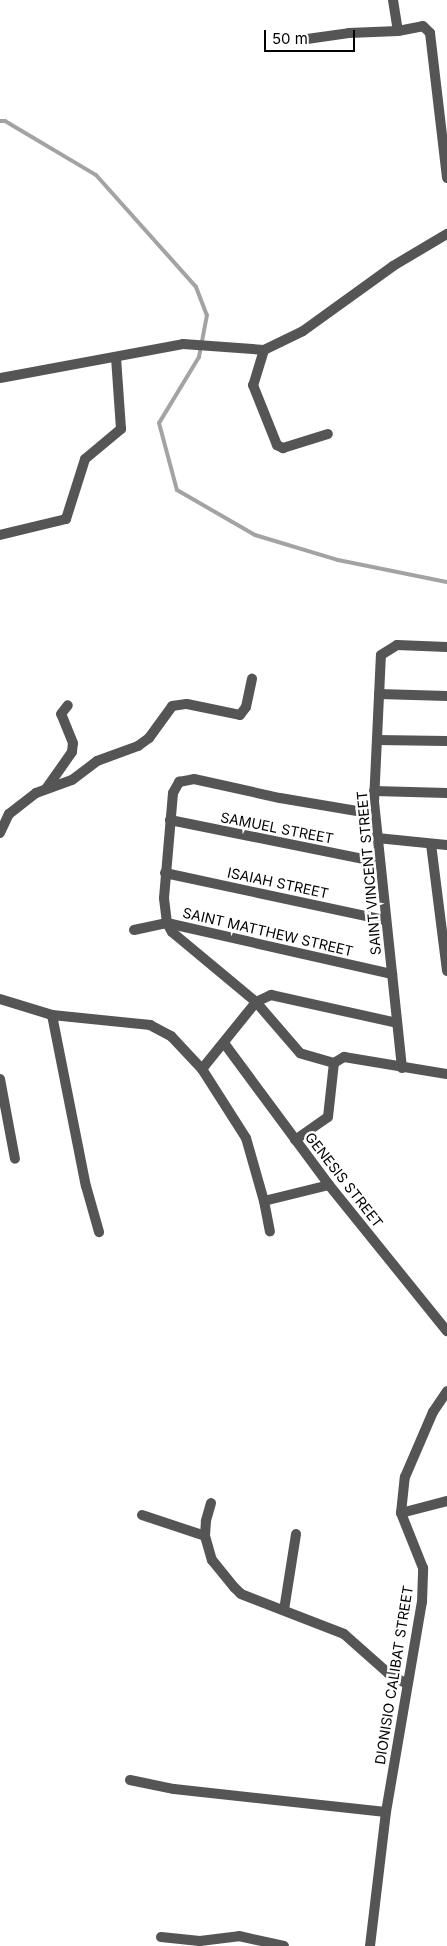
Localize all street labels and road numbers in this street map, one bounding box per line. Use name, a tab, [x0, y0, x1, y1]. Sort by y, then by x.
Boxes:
street label: SAINT VINCENT STREET	[353, 790, 385, 956]
street label: SAMUEL STREET	[219, 809, 335, 847]
street label: ISAIAH STREET	[226, 864, 330, 902]
street label: SAINT MATTHEW STREET	[181, 904, 355, 960]
street label: GENESIS STREET	[302, 1129, 386, 1231]
street label: DIONISIO CALIBAT STREET	[372, 1584, 416, 1766]

